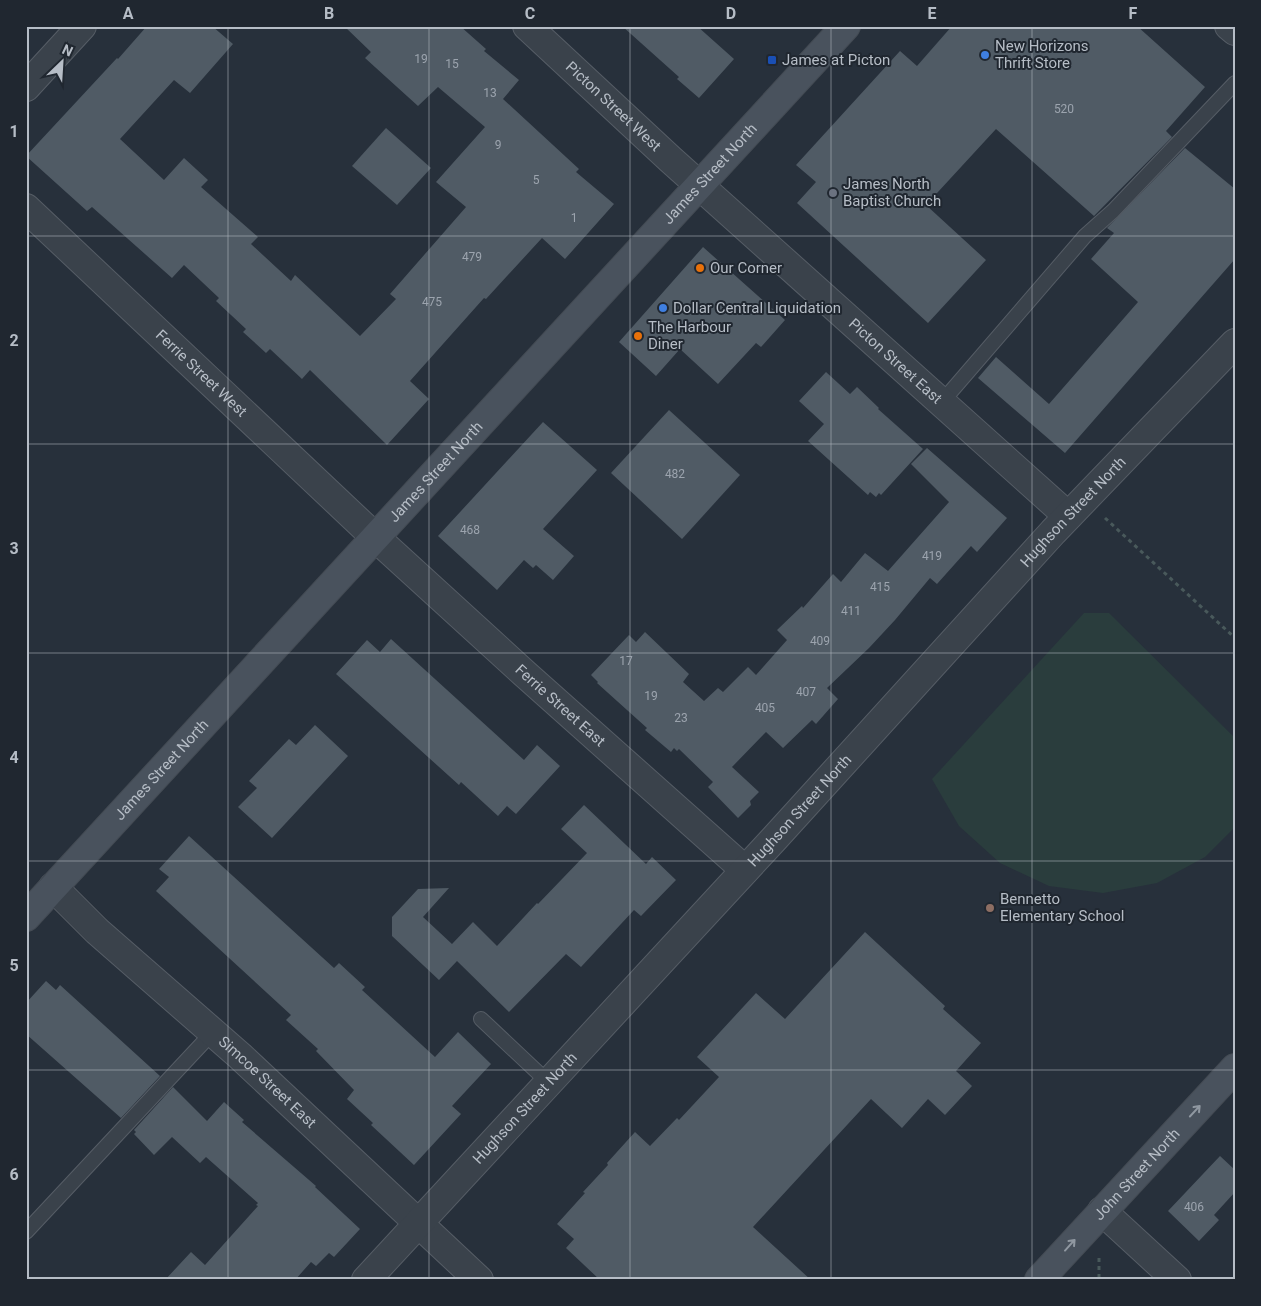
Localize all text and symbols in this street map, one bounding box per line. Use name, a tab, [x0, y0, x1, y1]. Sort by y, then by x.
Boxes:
text: A	[123, 4, 134, 23]
text: B	[324, 4, 334, 23]
text: C	[525, 4, 535, 23]
text: D	[726, 4, 736, 23]
text: E	[928, 4, 937, 23]
text: F	[1129, 4, 1138, 23]
place label: New Horizons Thrift Store	[995, 37, 1089, 72]
north arrow	[38, 38, 88, 88]
text: N	[60, 41, 75, 60]
marker: New Horizons Thrift Store	[979, 49, 991, 61]
place label: James at Picton	[782, 51, 890, 69]
house number: 19	[414, 52, 428, 66]
marker: James at Picton	[766, 54, 778, 66]
house number: 15	[445, 57, 459, 71]
street label: Picton Street West	[562, 58, 665, 155]
house number: 13	[483, 86, 497, 100]
house number: 520	[1054, 102, 1074, 116]
street label: James Street North	[659, 120, 761, 228]
text: 1	[9, 122, 19, 141]
house number: 9	[495, 138, 501, 152]
house number: 5	[533, 173, 540, 187]
place label: James North Baptist Church	[843, 175, 941, 210]
marker: James North Baptist Church	[827, 187, 839, 199]
house number: 1	[571, 211, 577, 225]
house number: 479	[462, 250, 482, 264]
place label: Our Corner	[710, 259, 782, 277]
marker: Our Corner	[694, 262, 706, 274]
house number: 475	[422, 295, 442, 309]
place label: Dollar Central Liquidation	[673, 299, 841, 317]
marker: Dollar Central Liquidation	[657, 302, 669, 314]
street label: Picton Street East	[845, 315, 946, 408]
place label: The Harbour Diner	[648, 318, 731, 353]
street label: Ferrie Street West	[152, 326, 251, 421]
marker: The Harbour Diner	[632, 330, 644, 342]
text: 2	[9, 331, 19, 350]
street label: James Street North	[385, 418, 486, 526]
street label: Hughson Street North	[1017, 453, 1130, 571]
house number: 482	[665, 467, 685, 481]
house number: 468	[460, 523, 480, 537]
text: 3	[9, 539, 19, 558]
house number: 419	[922, 549, 942, 563]
house number: 415	[870, 580, 890, 594]
house number: 411	[841, 604, 861, 618]
house number: 409	[810, 634, 830, 648]
house number: 17	[619, 654, 633, 668]
street label: Ferrie Street East	[512, 661, 609, 750]
house number: 407	[796, 685, 816, 699]
house number: 19	[644, 689, 658, 703]
house number: 405	[755, 701, 775, 715]
house number: 23	[674, 711, 688, 725]
street label: James Street North	[111, 716, 212, 824]
text: 4	[9, 748, 19, 767]
street label: Hughson Street North	[744, 751, 855, 870]
place label: Bennetto Elementary School	[1000, 890, 1124, 925]
marker: Bennetto Elementary School	[984, 902, 996, 914]
text: 5	[9, 956, 19, 975]
street label: Simcoe Street East	[215, 1032, 320, 1132]
street label: Hughson Street North	[469, 1049, 581, 1168]
one-way arrow	[1189, 1105, 1201, 1117]
street label: John Street North	[1090, 1125, 1184, 1224]
text: 6	[9, 1165, 19, 1184]
house number: 406	[1184, 1200, 1204, 1214]
one-way arrow	[1064, 1238, 1076, 1251]

